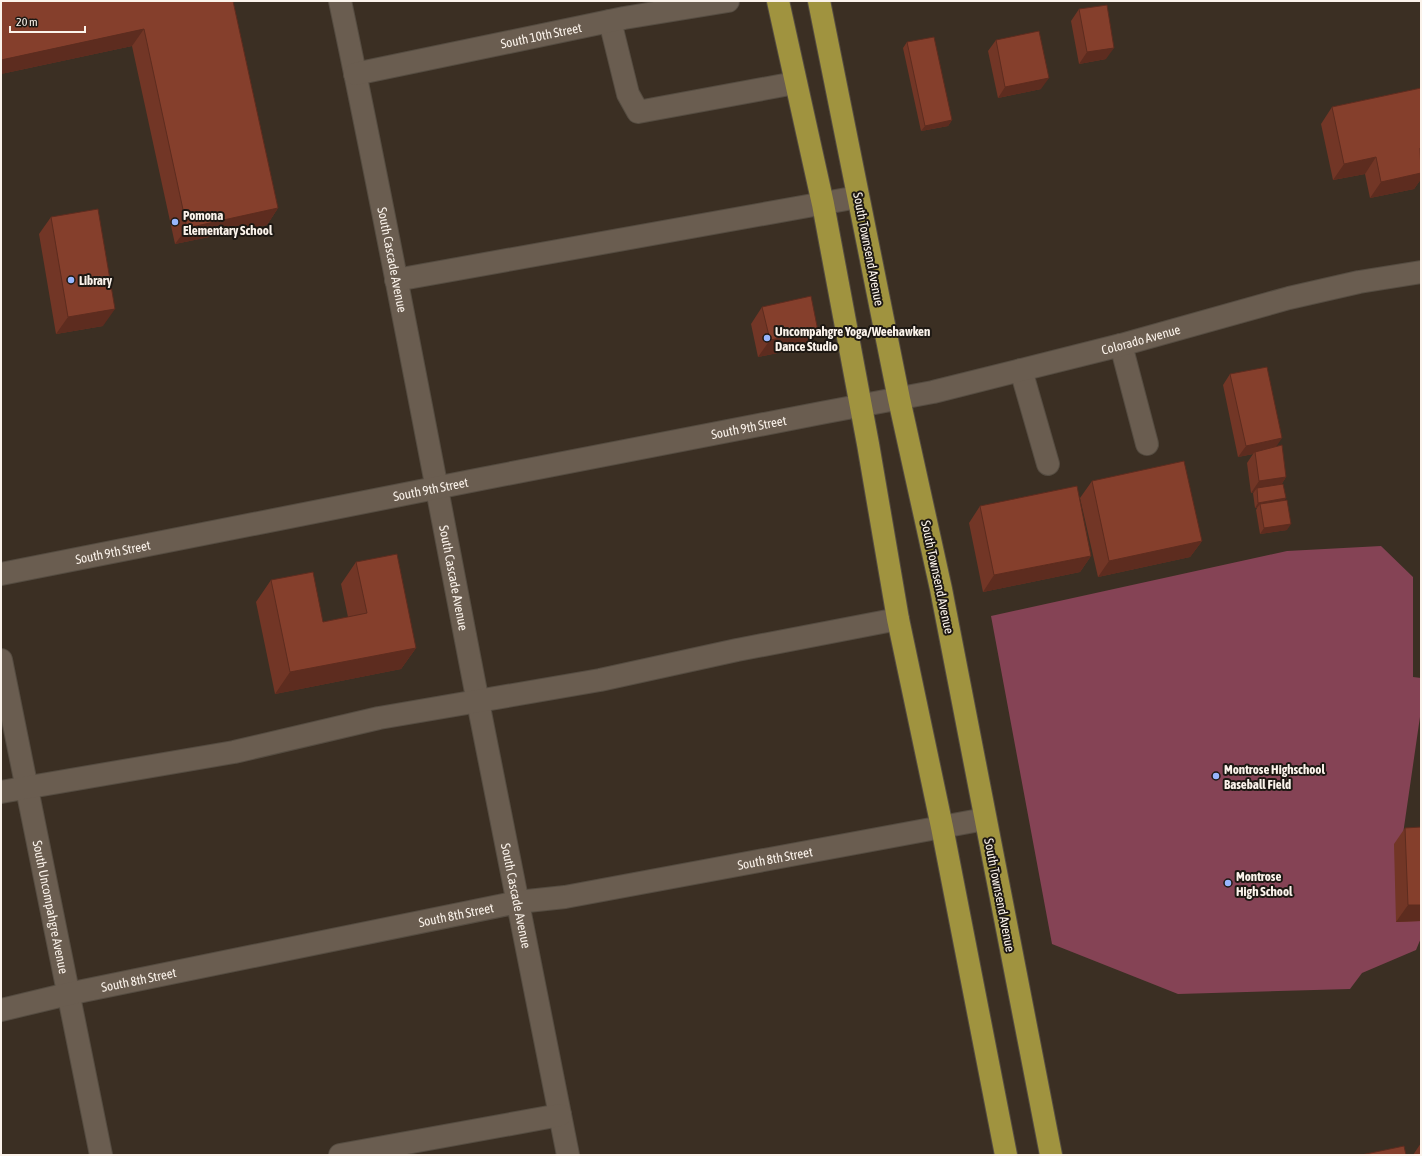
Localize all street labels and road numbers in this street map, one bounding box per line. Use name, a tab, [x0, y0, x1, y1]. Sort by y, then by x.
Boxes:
street label: South 10th Street	[499, 20, 583, 52]
street label: South Townsend Avenue	[850, 191, 887, 307]
street label: South Cascade Avenue	[374, 206, 410, 314]
street label: Colorado Avenue	[1100, 322, 1182, 358]
street label: South 9th Street	[710, 413, 788, 442]
street label: South 9th Street	[392, 475, 470, 504]
street label: South Townsend Avenue	[918, 519, 957, 635]
street label: South Cascade Avenue	[436, 524, 471, 632]
street label: South 9th Street	[74, 538, 152, 567]
street label: South Townsend Avenue	[981, 837, 1018, 953]
street label: South Uncompahgre Avenue	[30, 839, 71, 975]
street label: South Cascade Avenue	[498, 842, 534, 950]
street label: South 8th Street	[736, 844, 814, 873]
street label: South 8th Street	[417, 900, 495, 930]
street label: South 8th Street	[100, 965, 178, 995]

